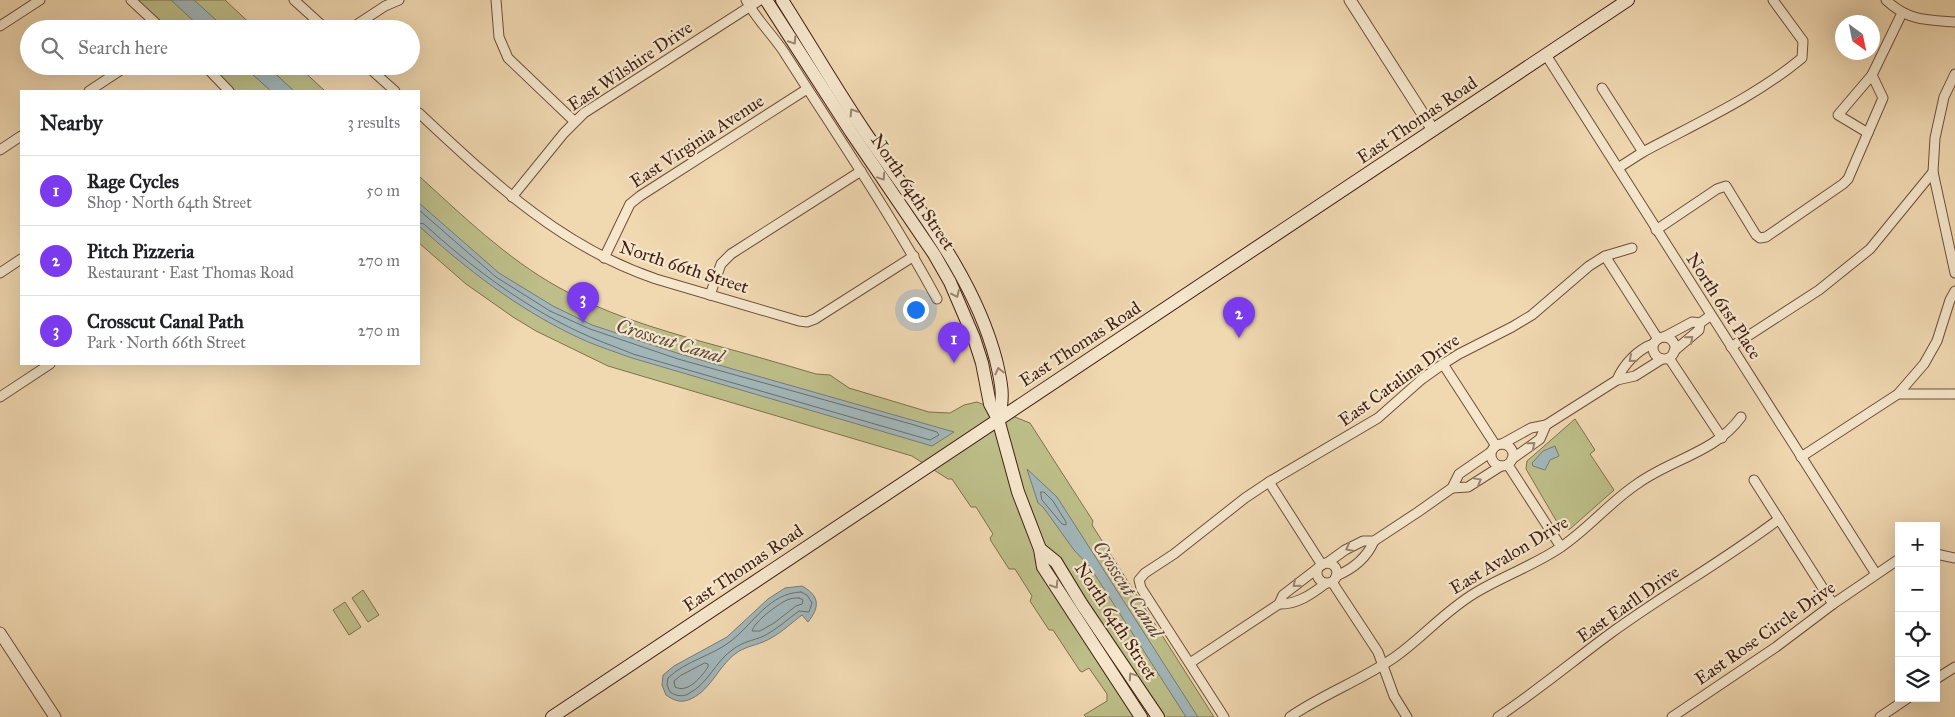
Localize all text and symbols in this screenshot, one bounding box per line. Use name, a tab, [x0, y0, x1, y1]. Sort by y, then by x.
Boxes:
north arrow	[1835, 15, 1880, 60]
street label: East Wilshire Drive	[564, 16, 696, 116]
search box	[20, 20, 420, 75]
icon: search	[38, 34, 66, 62]
one-way arrow	[787, 35, 796, 45]
text: Search here	[78, 36, 168, 59]
street label: East Thomas Road	[1353, 72, 1481, 168]
street label: East Virginia Avenue	[626, 90, 769, 193]
one-way arrow	[849, 109, 859, 118]
text: Nearby	[40, 110, 103, 136]
text: 3 results	[347, 113, 400, 132]
street label: North 64th Street	[866, 130, 960, 255]
text: Rage Cycles	[87, 170, 179, 193]
one-way arrow	[875, 172, 885, 181]
text: 1	[53, 181, 59, 200]
text: 50 m	[366, 181, 400, 200]
text: Shop · North 64th Street	[87, 193, 252, 212]
street label: North 66th Street	[617, 236, 752, 298]
text: Pitch Pizzeria	[87, 240, 194, 263]
street label: North 61st Place	[1682, 249, 1766, 363]
text: 2	[52, 251, 60, 270]
text: 270 m	[358, 251, 400, 270]
text: Restaurant · East Thomas Road	[87, 263, 294, 282]
pin: 3	[567, 282, 599, 323]
one-way arrow	[949, 289, 960, 298]
your location	[903, 297, 929, 323]
street label: East Thomas Road	[1015, 297, 1145, 391]
pin: 2	[1223, 297, 1255, 338]
text: Crosscut Canal Path	[87, 310, 244, 333]
water label: Crosscut Canal	[613, 314, 728, 369]
text: 3	[53, 321, 59, 340]
text: 270 m	[358, 321, 400, 340]
pin: 1	[938, 322, 970, 363]
street label: East Catalina Drive	[1334, 329, 1464, 431]
text: Park · North 66th Street	[87, 333, 246, 352]
one-way arrow	[1684, 335, 1693, 344]
one-way arrow	[1628, 353, 1637, 362]
one-way arrow	[994, 367, 1005, 376]
one-way arrow	[1526, 442, 1535, 450]
one-way arrow	[1473, 478, 1482, 488]
street label: East Avalon Drive	[1446, 511, 1572, 599]
street label: East Thomas Road	[679, 520, 807, 616]
map controls	[1895, 522, 1940, 702]
button: +	[1895, 522, 1940, 567]
water label: Crosscut Canal	[1088, 536, 1169, 644]
one-way arrow	[1345, 542, 1354, 552]
street label: North 64th Street	[1070, 558, 1162, 684]
street label: East Earll Drive	[1573, 561, 1683, 647]
button: −	[1895, 567, 1940, 612]
street label: East Rose Circle Drive	[1691, 576, 1839, 690]
one-way arrow	[1293, 578, 1302, 586]
one-way arrow	[1049, 580, 1058, 589]
button: locate	[1895, 612, 1940, 657]
button: layers	[1895, 657, 1940, 702]
one-way arrow	[1129, 673, 1138, 682]

